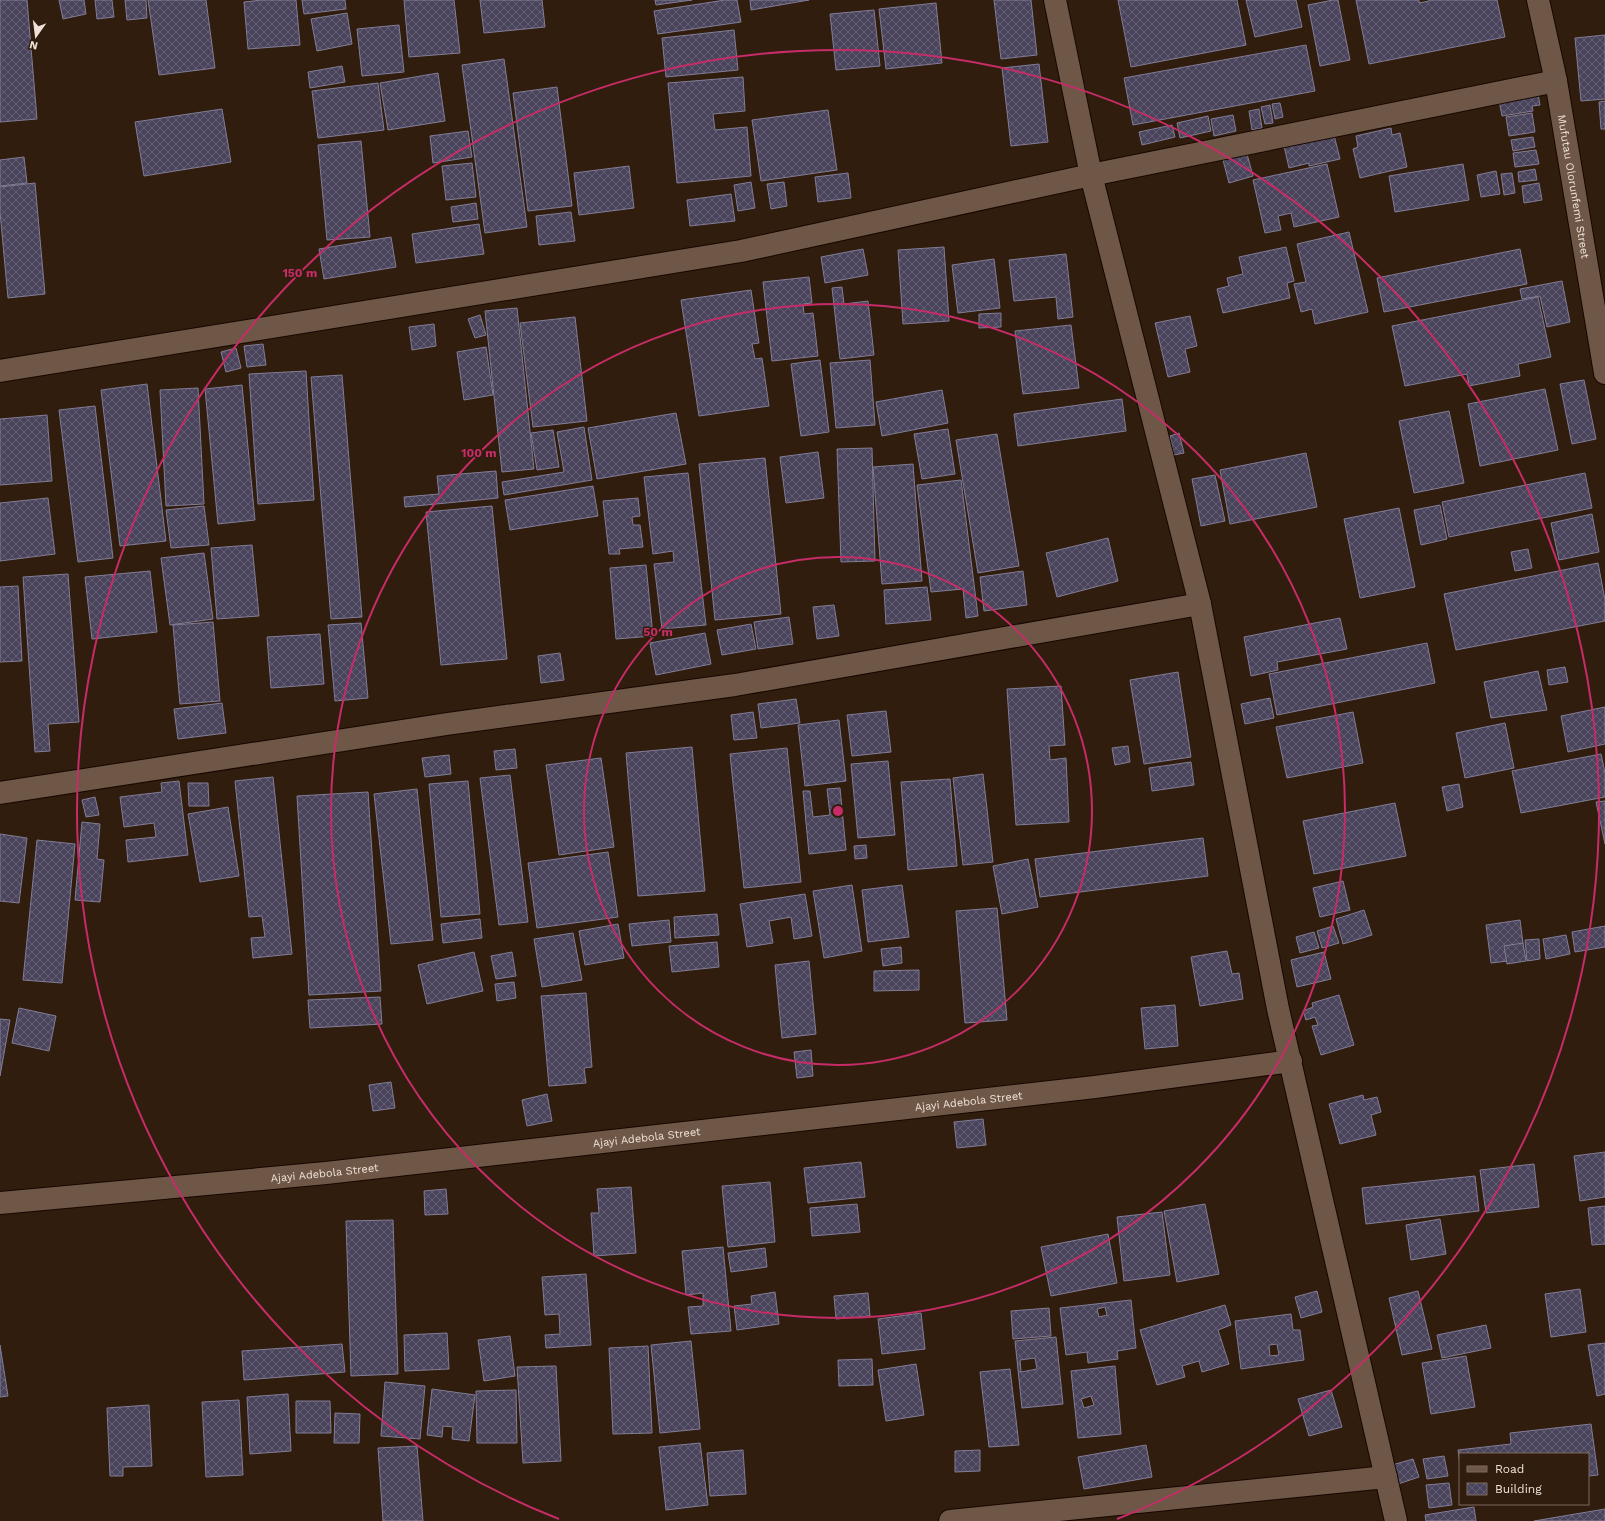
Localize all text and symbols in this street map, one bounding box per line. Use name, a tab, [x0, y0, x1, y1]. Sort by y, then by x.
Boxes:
north arrow	[16, 16, 56, 56]
text: N	[28, 38, 39, 53]
street label: Mufutau Olorunfemi Street	[1555, 114, 1592, 260]
text: 150 m	[283, 266, 317, 280]
text: 100 m	[461, 446, 497, 460]
text: 50 m	[643, 625, 673, 639]
centre of rings	[831, 804, 845, 818]
street label: Ajayi Adebola Street	[914, 1089, 1024, 1114]
street label: Ajayi Adebola Street	[592, 1125, 702, 1150]
street label: Ajayi Adebola Street	[270, 1161, 380, 1185]
legend	[1459, 1453, 1589, 1505]
text: Road	[1495, 1462, 1524, 1476]
text: Building	[1495, 1482, 1542, 1496]

